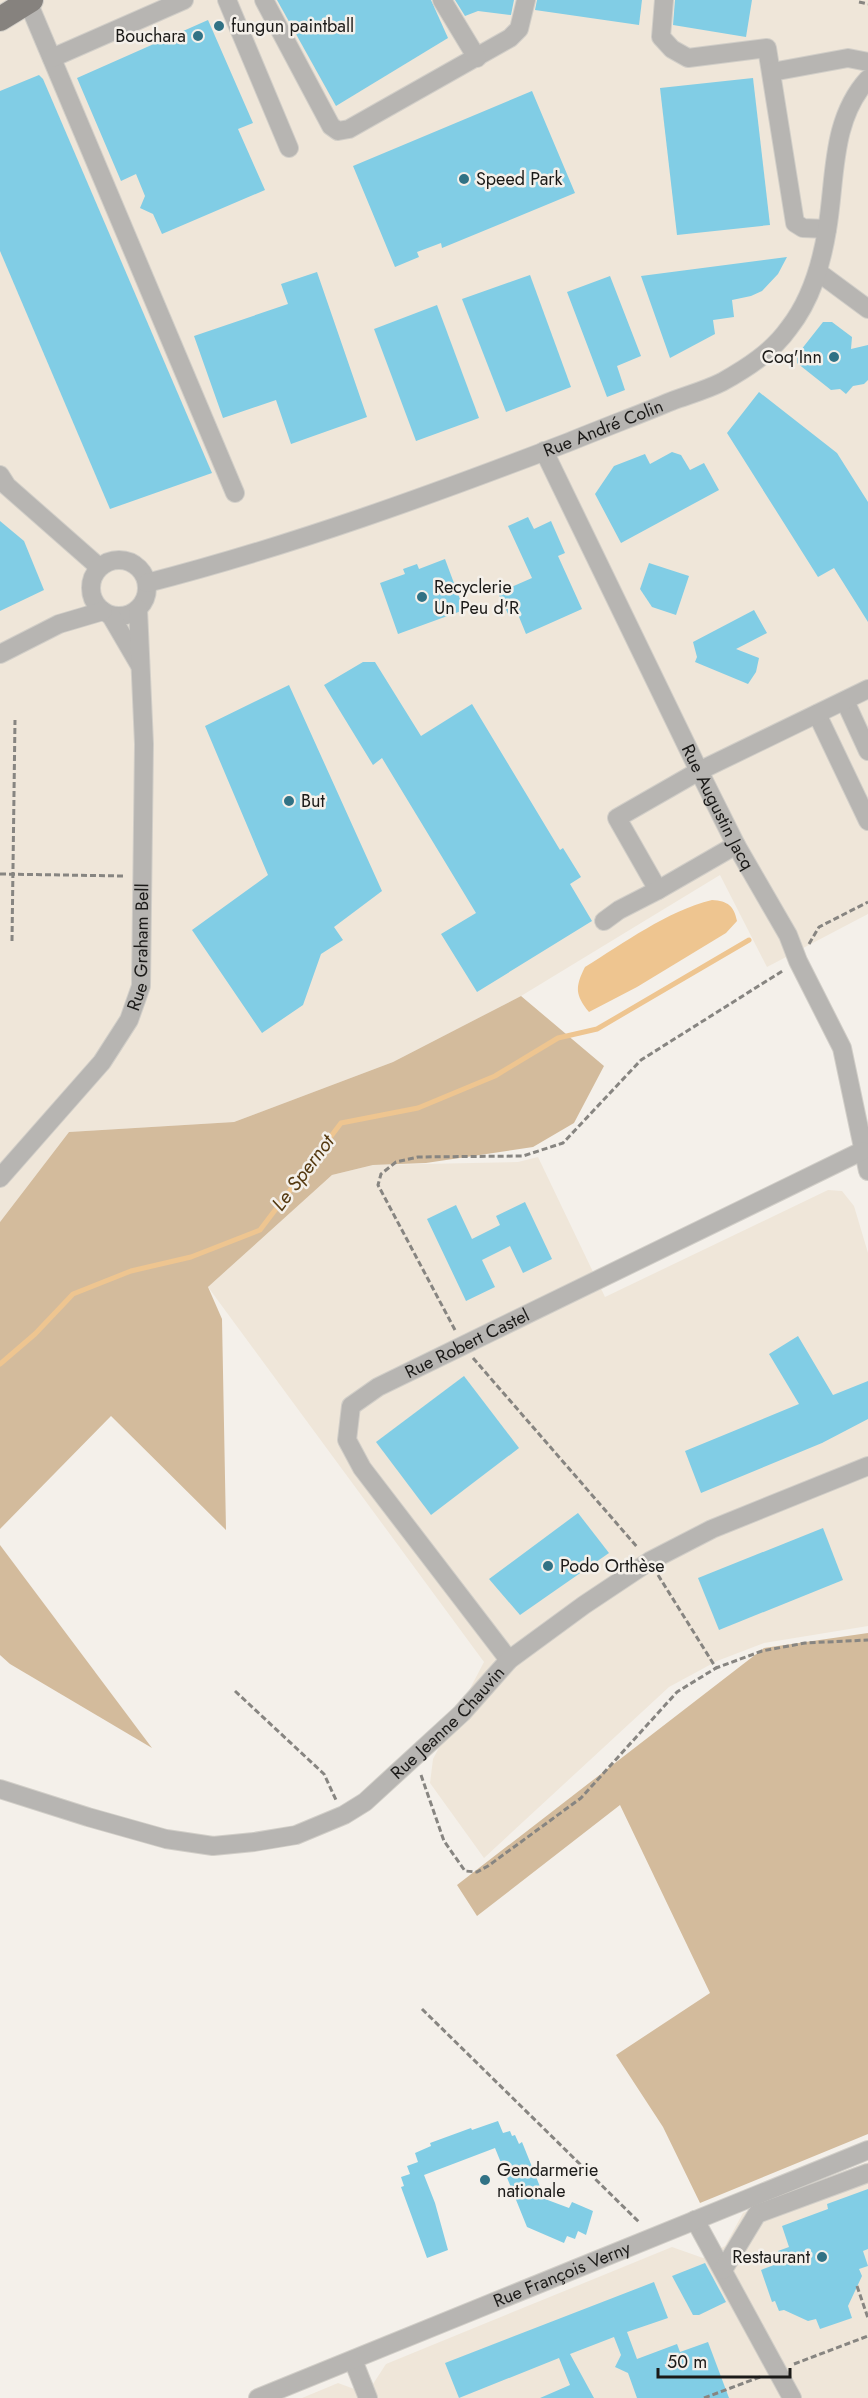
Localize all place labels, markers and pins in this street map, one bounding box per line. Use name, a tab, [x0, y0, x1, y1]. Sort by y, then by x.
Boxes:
place label: fungun paintball	[231, 13, 354, 39]
marker: fungun paintball	[212, 19, 226, 33]
place label: Bouchara	[115, 23, 186, 49]
marker: Bouchara	[191, 29, 205, 43]
place label: Speed Park	[476, 166, 562, 192]
marker: Speed Park	[457, 172, 471, 186]
place label: Coq'Inn	[762, 344, 822, 370]
marker: Coq'Inn	[827, 350, 841, 364]
place label: Recyclerie Un Peu d'R	[434, 574, 519, 621]
marker: Recyclerie Un Peu d'R	[415, 590, 429, 604]
place label: But	[301, 788, 325, 814]
marker: But	[282, 794, 296, 808]
place label: Podo Orthèse	[560, 1553, 665, 1579]
marker: Podo Orthèse	[541, 1559, 555, 1573]
place label: Gendarmerie nationale	[497, 2157, 598, 2204]
marker: Gendarmerie nationale	[478, 2173, 492, 2187]
place label: Restaurant	[732, 2244, 811, 2270]
marker: Restaurant	[815, 2250, 829, 2264]

